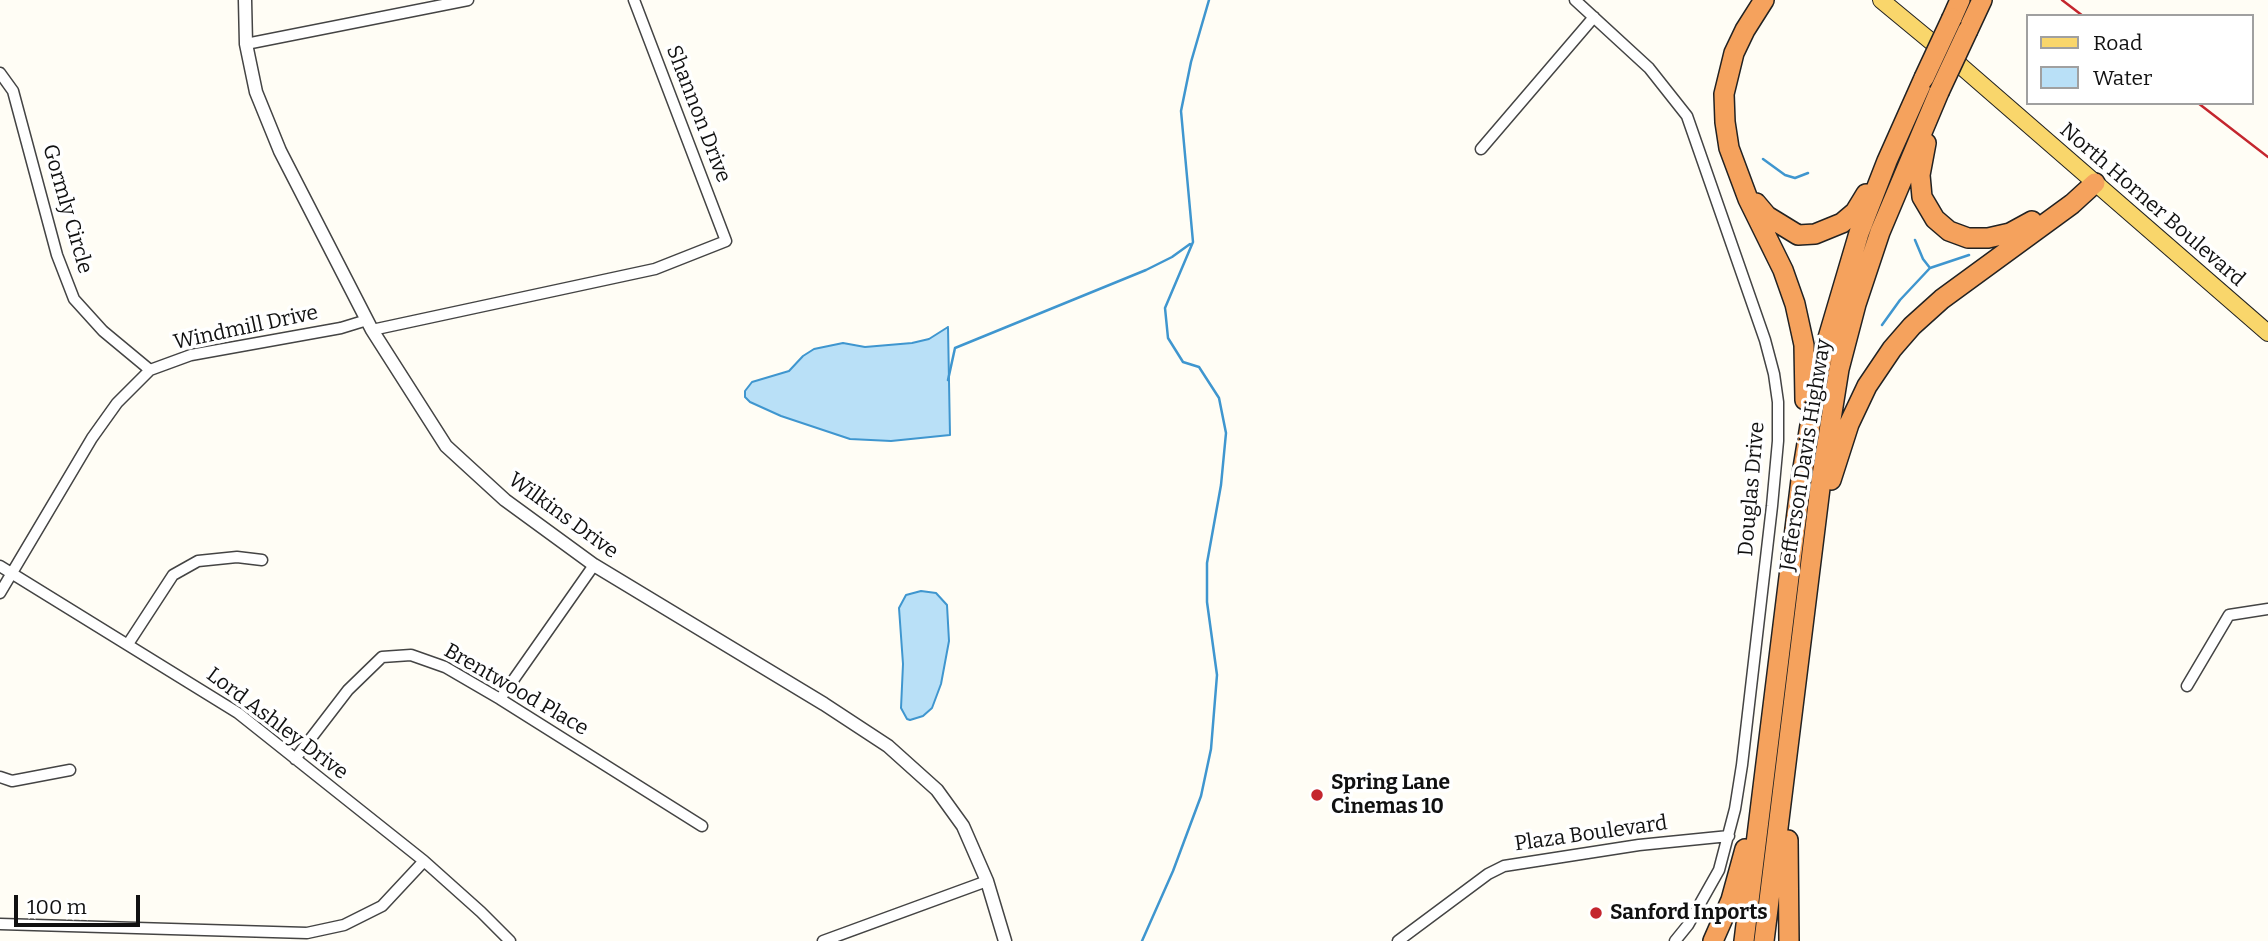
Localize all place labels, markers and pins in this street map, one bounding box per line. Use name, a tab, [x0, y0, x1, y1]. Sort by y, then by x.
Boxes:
place label: Spring Lane Cinemas 10	[1331, 770, 1450, 820]
marker: Spring Lane Cinemas 10	[1309, 787, 1325, 803]
place label: Sanford Inports	[1610, 900, 1768, 926]
marker: Sanford Inports	[1588, 905, 1604, 921]

